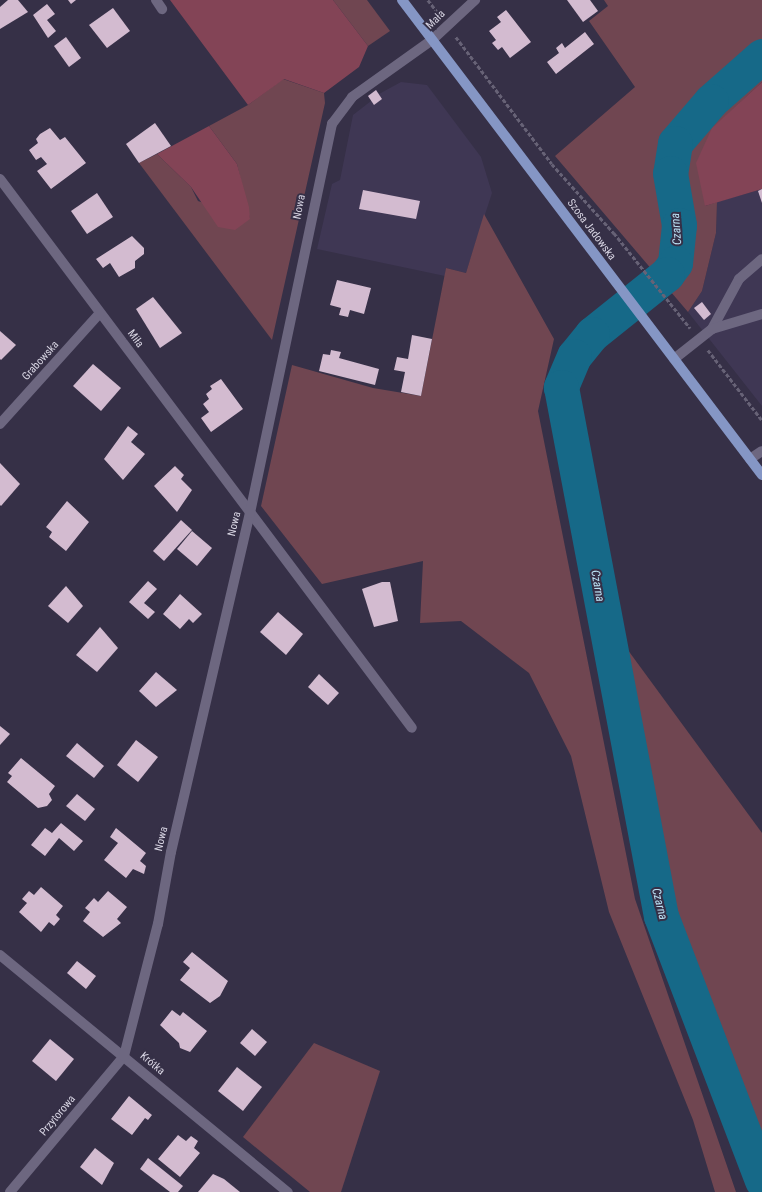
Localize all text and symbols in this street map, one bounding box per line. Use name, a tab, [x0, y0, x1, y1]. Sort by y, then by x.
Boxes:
street label: Mała	[424, 8, 448, 32]
street label: Nowa	[291, 194, 309, 220]
street label: Szosa Jadowska	[564, 197, 618, 263]
water label: Czarna	[669, 213, 685, 245]
street label: Miła	[124, 327, 146, 351]
street label: Grabowska	[20, 339, 62, 383]
street label: Nowa	[226, 510, 244, 538]
water label: Czarna	[587, 569, 607, 603]
street label: Nowa	[153, 825, 171, 853]
water label: Czarna	[648, 887, 670, 921]
street label: Krótka	[137, 1050, 167, 1078]
street label: Przytorowa	[37, 1093, 79, 1139]

